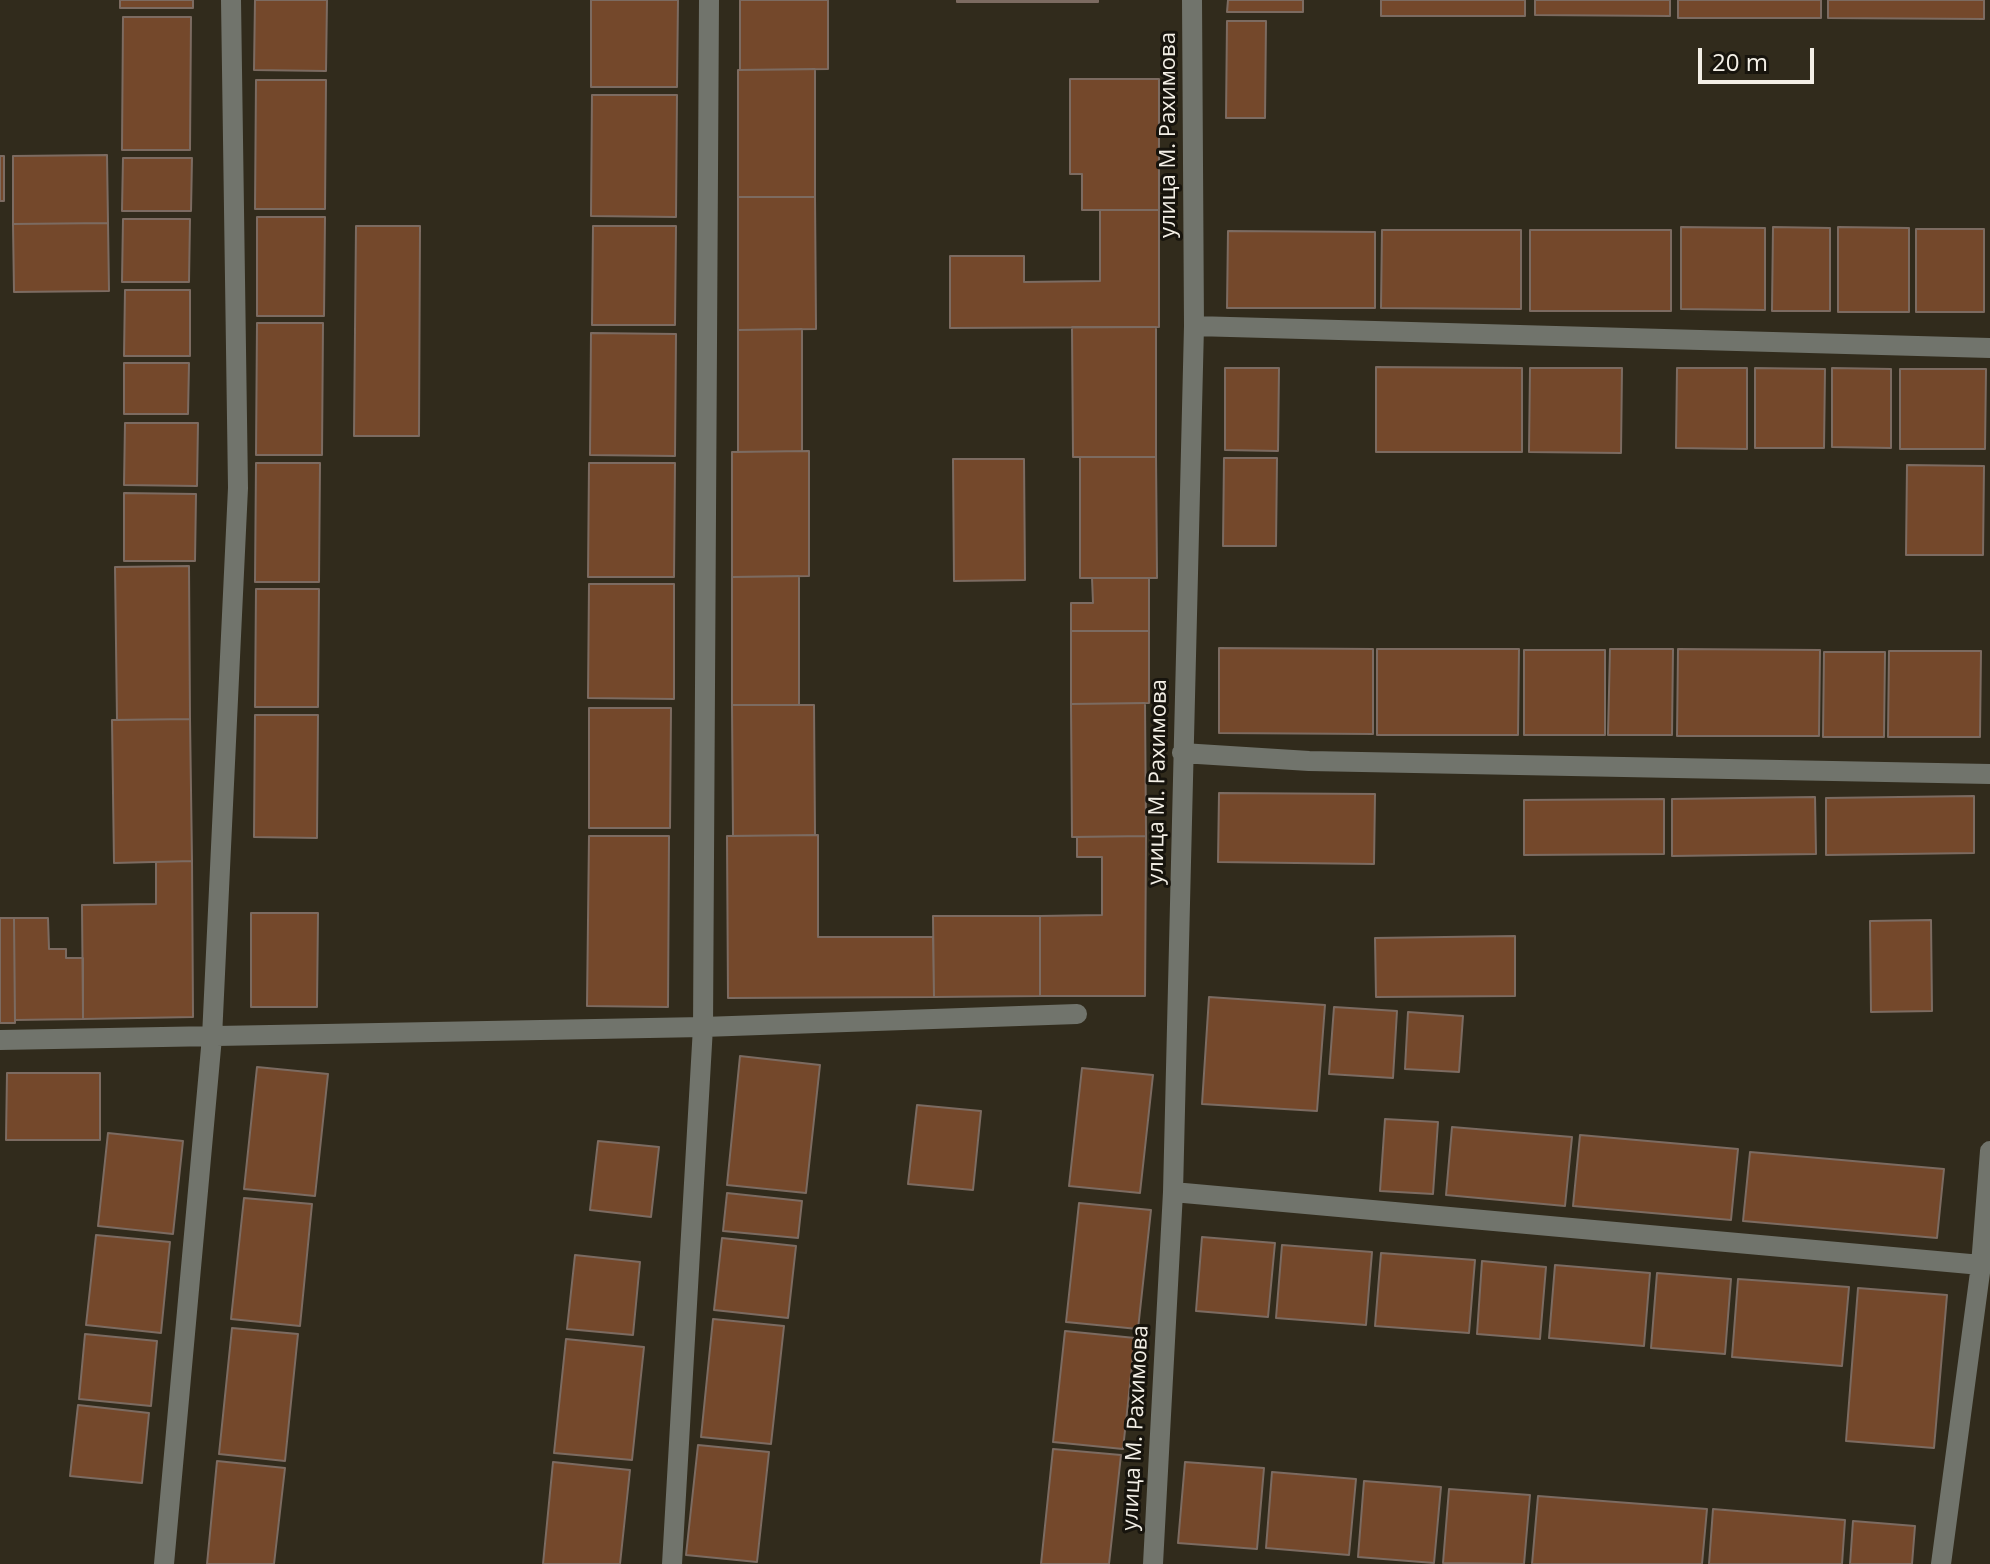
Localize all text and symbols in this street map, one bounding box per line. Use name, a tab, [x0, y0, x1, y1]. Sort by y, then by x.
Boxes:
street label: улица М. Рахимова	[1156, 32, 1182, 238]
scale bar	[1702, 32, 1818, 82]
text: 20 m	[1712, 45, 1768, 78]
street label: улица М. Рахимова	[1143, 679, 1173, 885]
street label: улица М. Рахимова	[1117, 1325, 1155, 1531]

